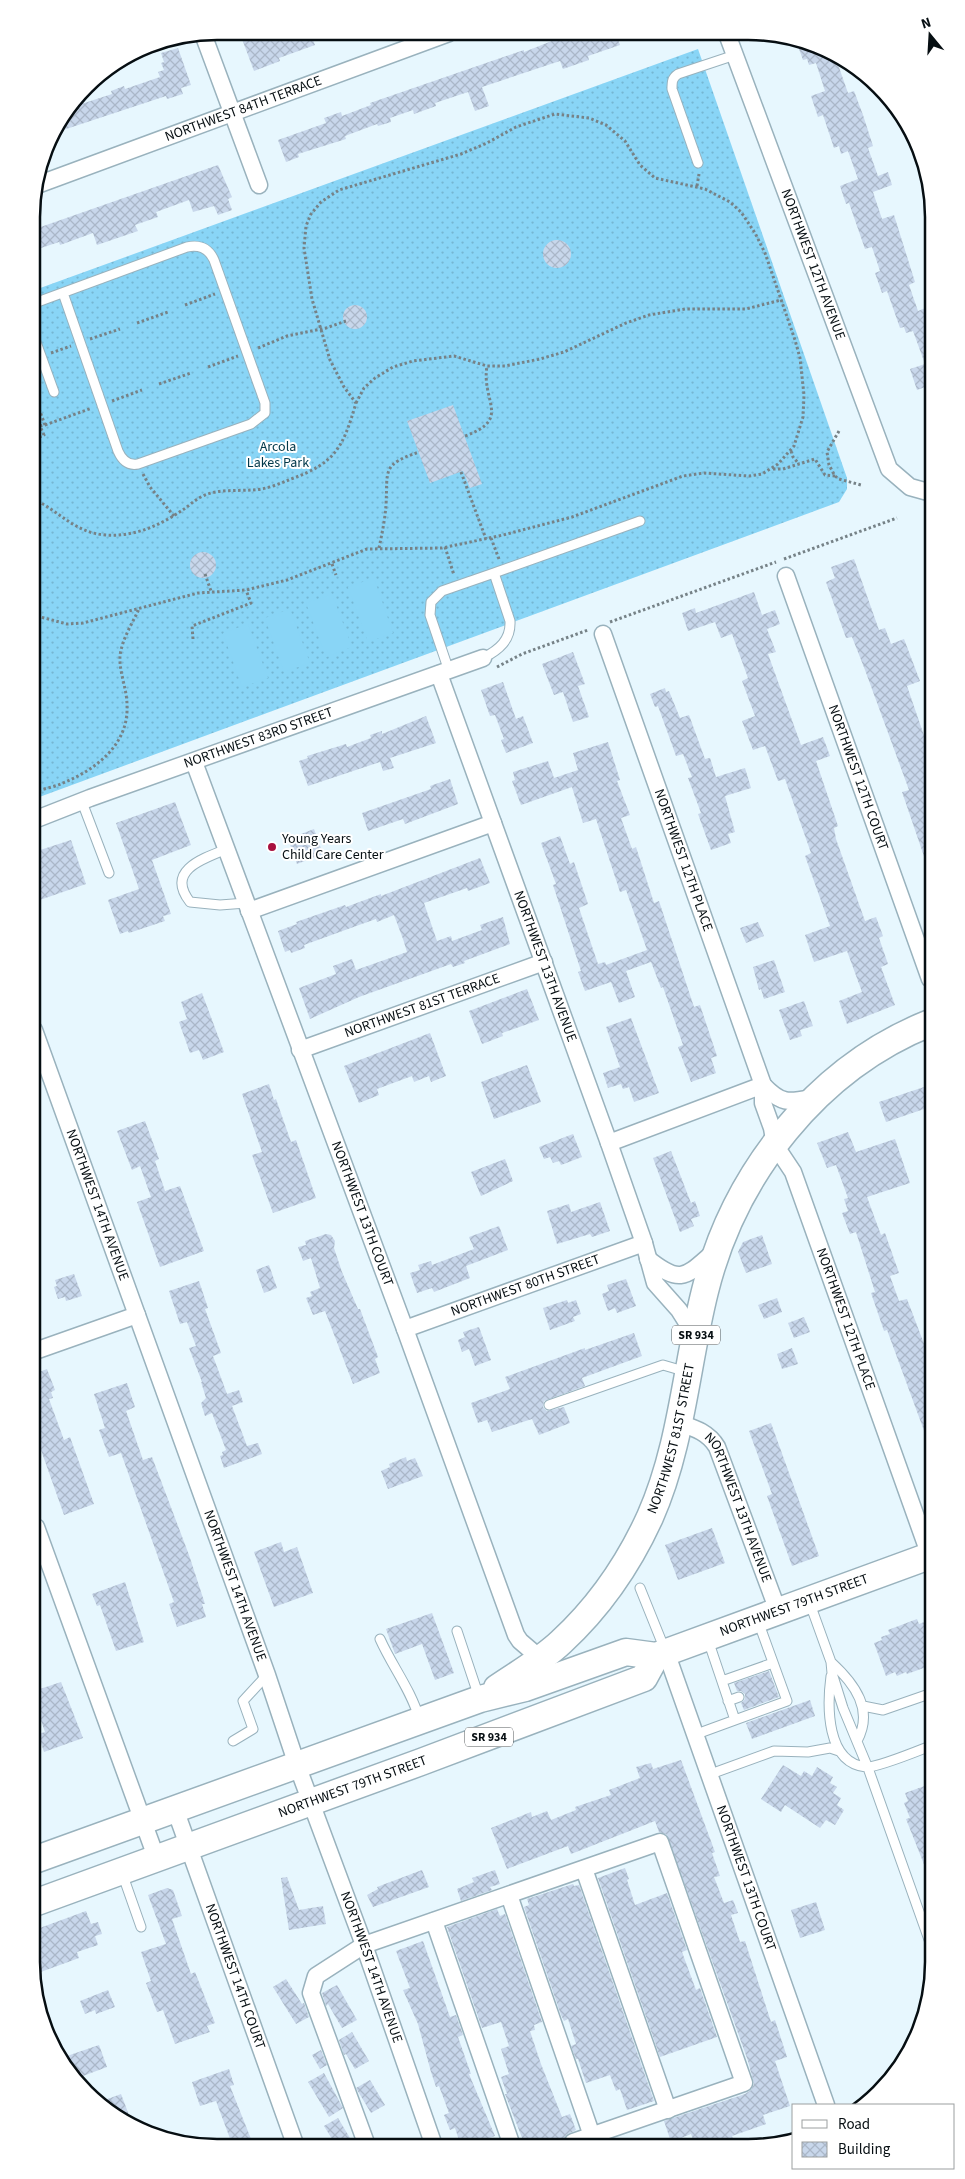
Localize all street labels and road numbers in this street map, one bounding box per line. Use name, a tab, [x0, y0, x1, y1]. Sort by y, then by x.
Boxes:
street label: NORTHWEST 84TH TERRACE	[162, 71, 325, 147]
street label: NORTHWEST 12TH AVENUE	[776, 186, 850, 343]
street label: NORTHWEST 83RD STREET	[181, 702, 336, 774]
street label: NORTHWEST 12TH COURT	[823, 702, 893, 854]
street label: NORTHWEST 12TH PLACE	[649, 786, 718, 934]
street label: NORTHWEST 13TH AVENUE	[508, 888, 582, 1045]
street label: NORTHWEST 81ST TERRACE	[342, 969, 503, 1043]
street label: NORTHWEST 14TH AVENUE	[61, 1126, 134, 1283]
street label: NORTHWEST 13TH COURT	[326, 1138, 398, 1290]
street label: NORTHWEST 12TH PLACE	[811, 1245, 880, 1393]
street label: NORTHWEST 80TH STREET	[448, 1249, 603, 1322]
road number: SR 934	[672, 1326, 720, 1344]
street label: NORTHWEST 81ST STREET	[642, 1361, 700, 1517]
street label: NORTHWEST 13TH AVENUE	[700, 1428, 776, 1585]
street label: NORTHWEST 14TH AVENUE	[198, 1507, 271, 1664]
street label: NORTHWEST 79TH STREET	[717, 1569, 872, 1642]
road number: SR 934	[465, 1728, 513, 1746]
street label: NORTHWEST 79TH STREET	[275, 1750, 430, 1823]
street label: NORTHWEST 13TH COURT	[711, 1803, 781, 1954]
street label: NORTHWEST 14TH AVENUE	[335, 1889, 407, 2046]
street label: NORTHWEST 14TH COURT	[200, 1901, 270, 2053]

